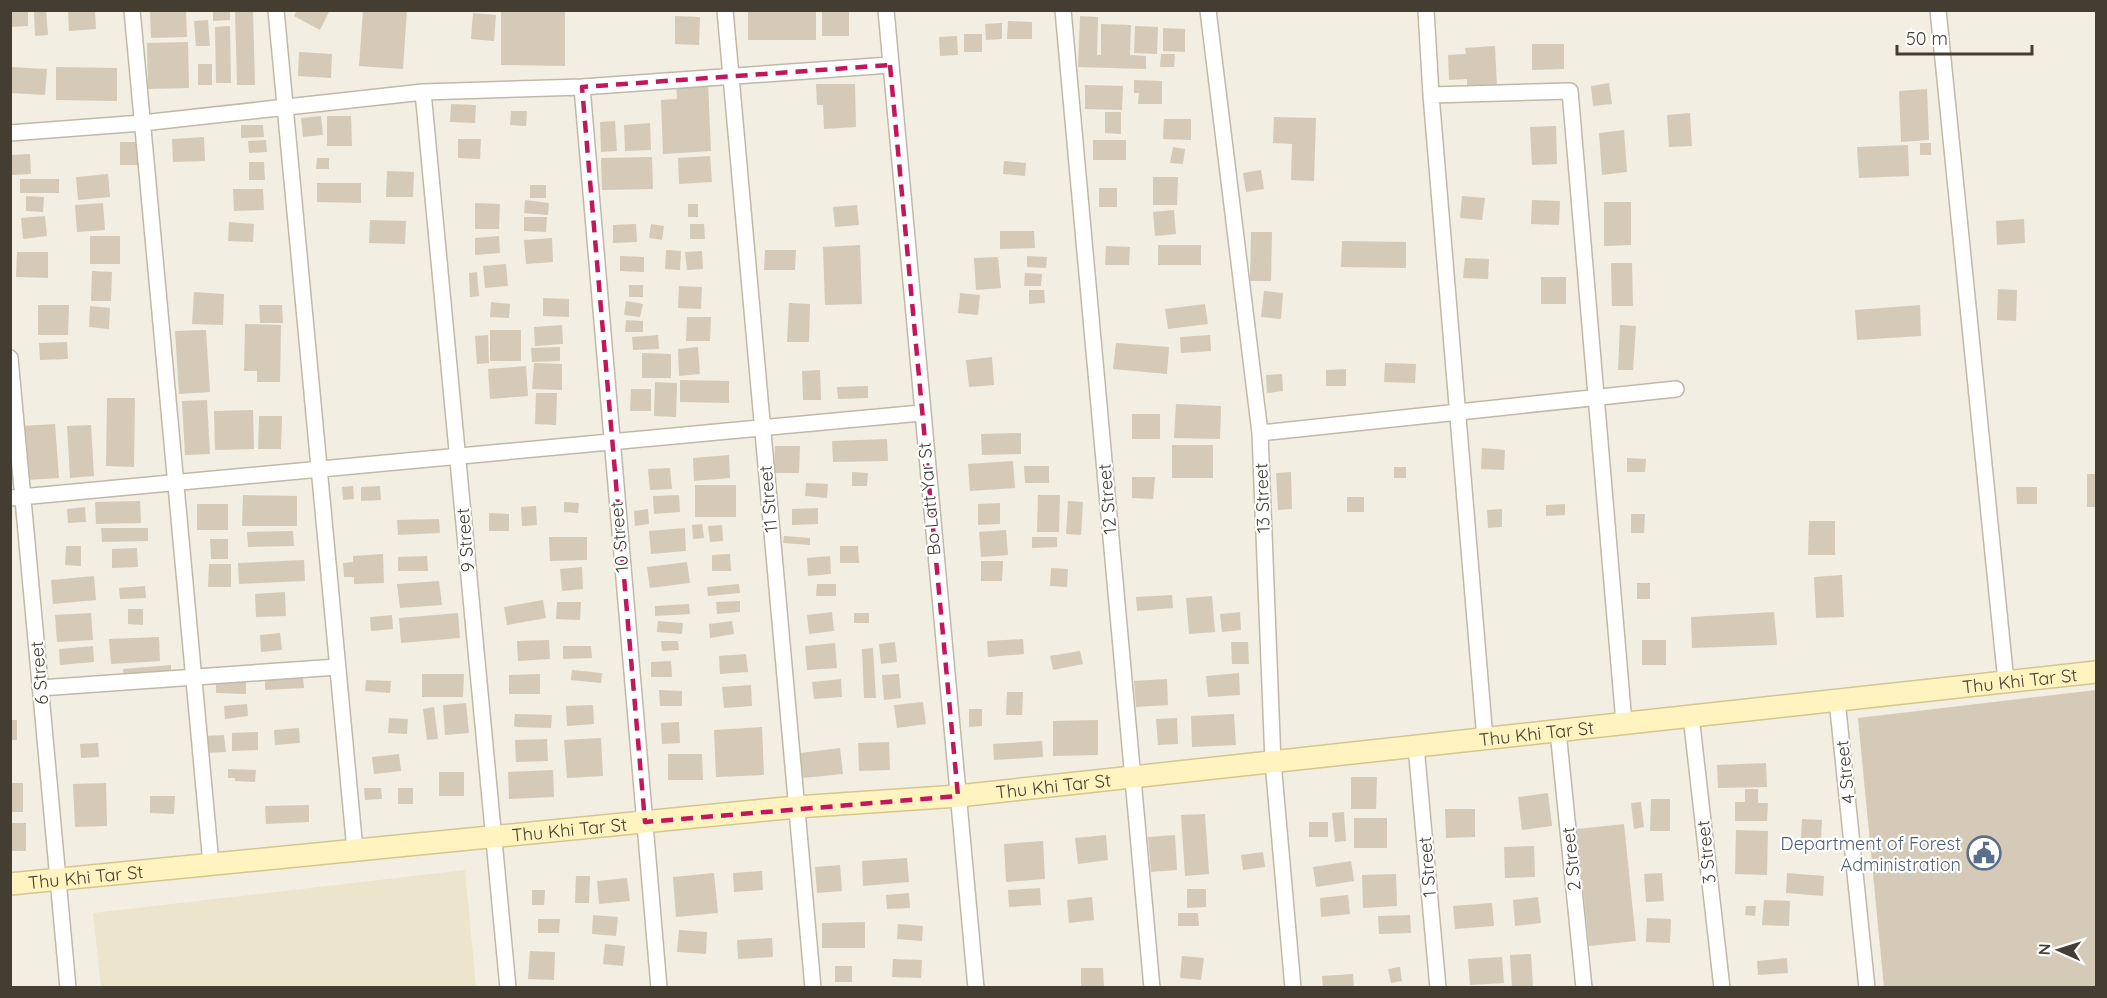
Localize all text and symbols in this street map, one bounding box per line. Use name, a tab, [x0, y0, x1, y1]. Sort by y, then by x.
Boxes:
scale bar	[1897, 18, 2032, 56]
text: 50 m	[1906, 27, 1948, 50]
street label: Bo Latt Yar St	[913, 441, 945, 557]
street label: 12 Street	[1092, 463, 1122, 535]
street label: 13 Street	[1249, 463, 1275, 533]
street label: 11 Street	[754, 464, 782, 534]
street label: 10 Street	[604, 500, 634, 574]
street label: 9 Street	[451, 507, 479, 573]
street label: 6 Street	[25, 640, 53, 706]
street label: Thu Khi Tar St	[1961, 663, 2078, 698]
street label: Thu Khi Tar St	[1478, 715, 1595, 751]
street label: 4 Street	[1830, 739, 1860, 805]
street label: Thu Khi Tar St	[995, 768, 1112, 803]
street label: Thu Khi Tar St	[511, 812, 628, 846]
street label: 3 Street	[1691, 819, 1721, 885]
street label: 2 Street	[1556, 826, 1586, 892]
place label: Department of Forest Administration	[1781, 832, 1961, 876]
public building icon: Department of Forest Administration	[1966, 835, 2002, 871]
street label: 1 Street	[1413, 836, 1441, 898]
street label: Thu Khi Tar St	[27, 860, 144, 894]
north arrow	[2029, 920, 2089, 980]
text: N	[2034, 943, 2054, 956]

